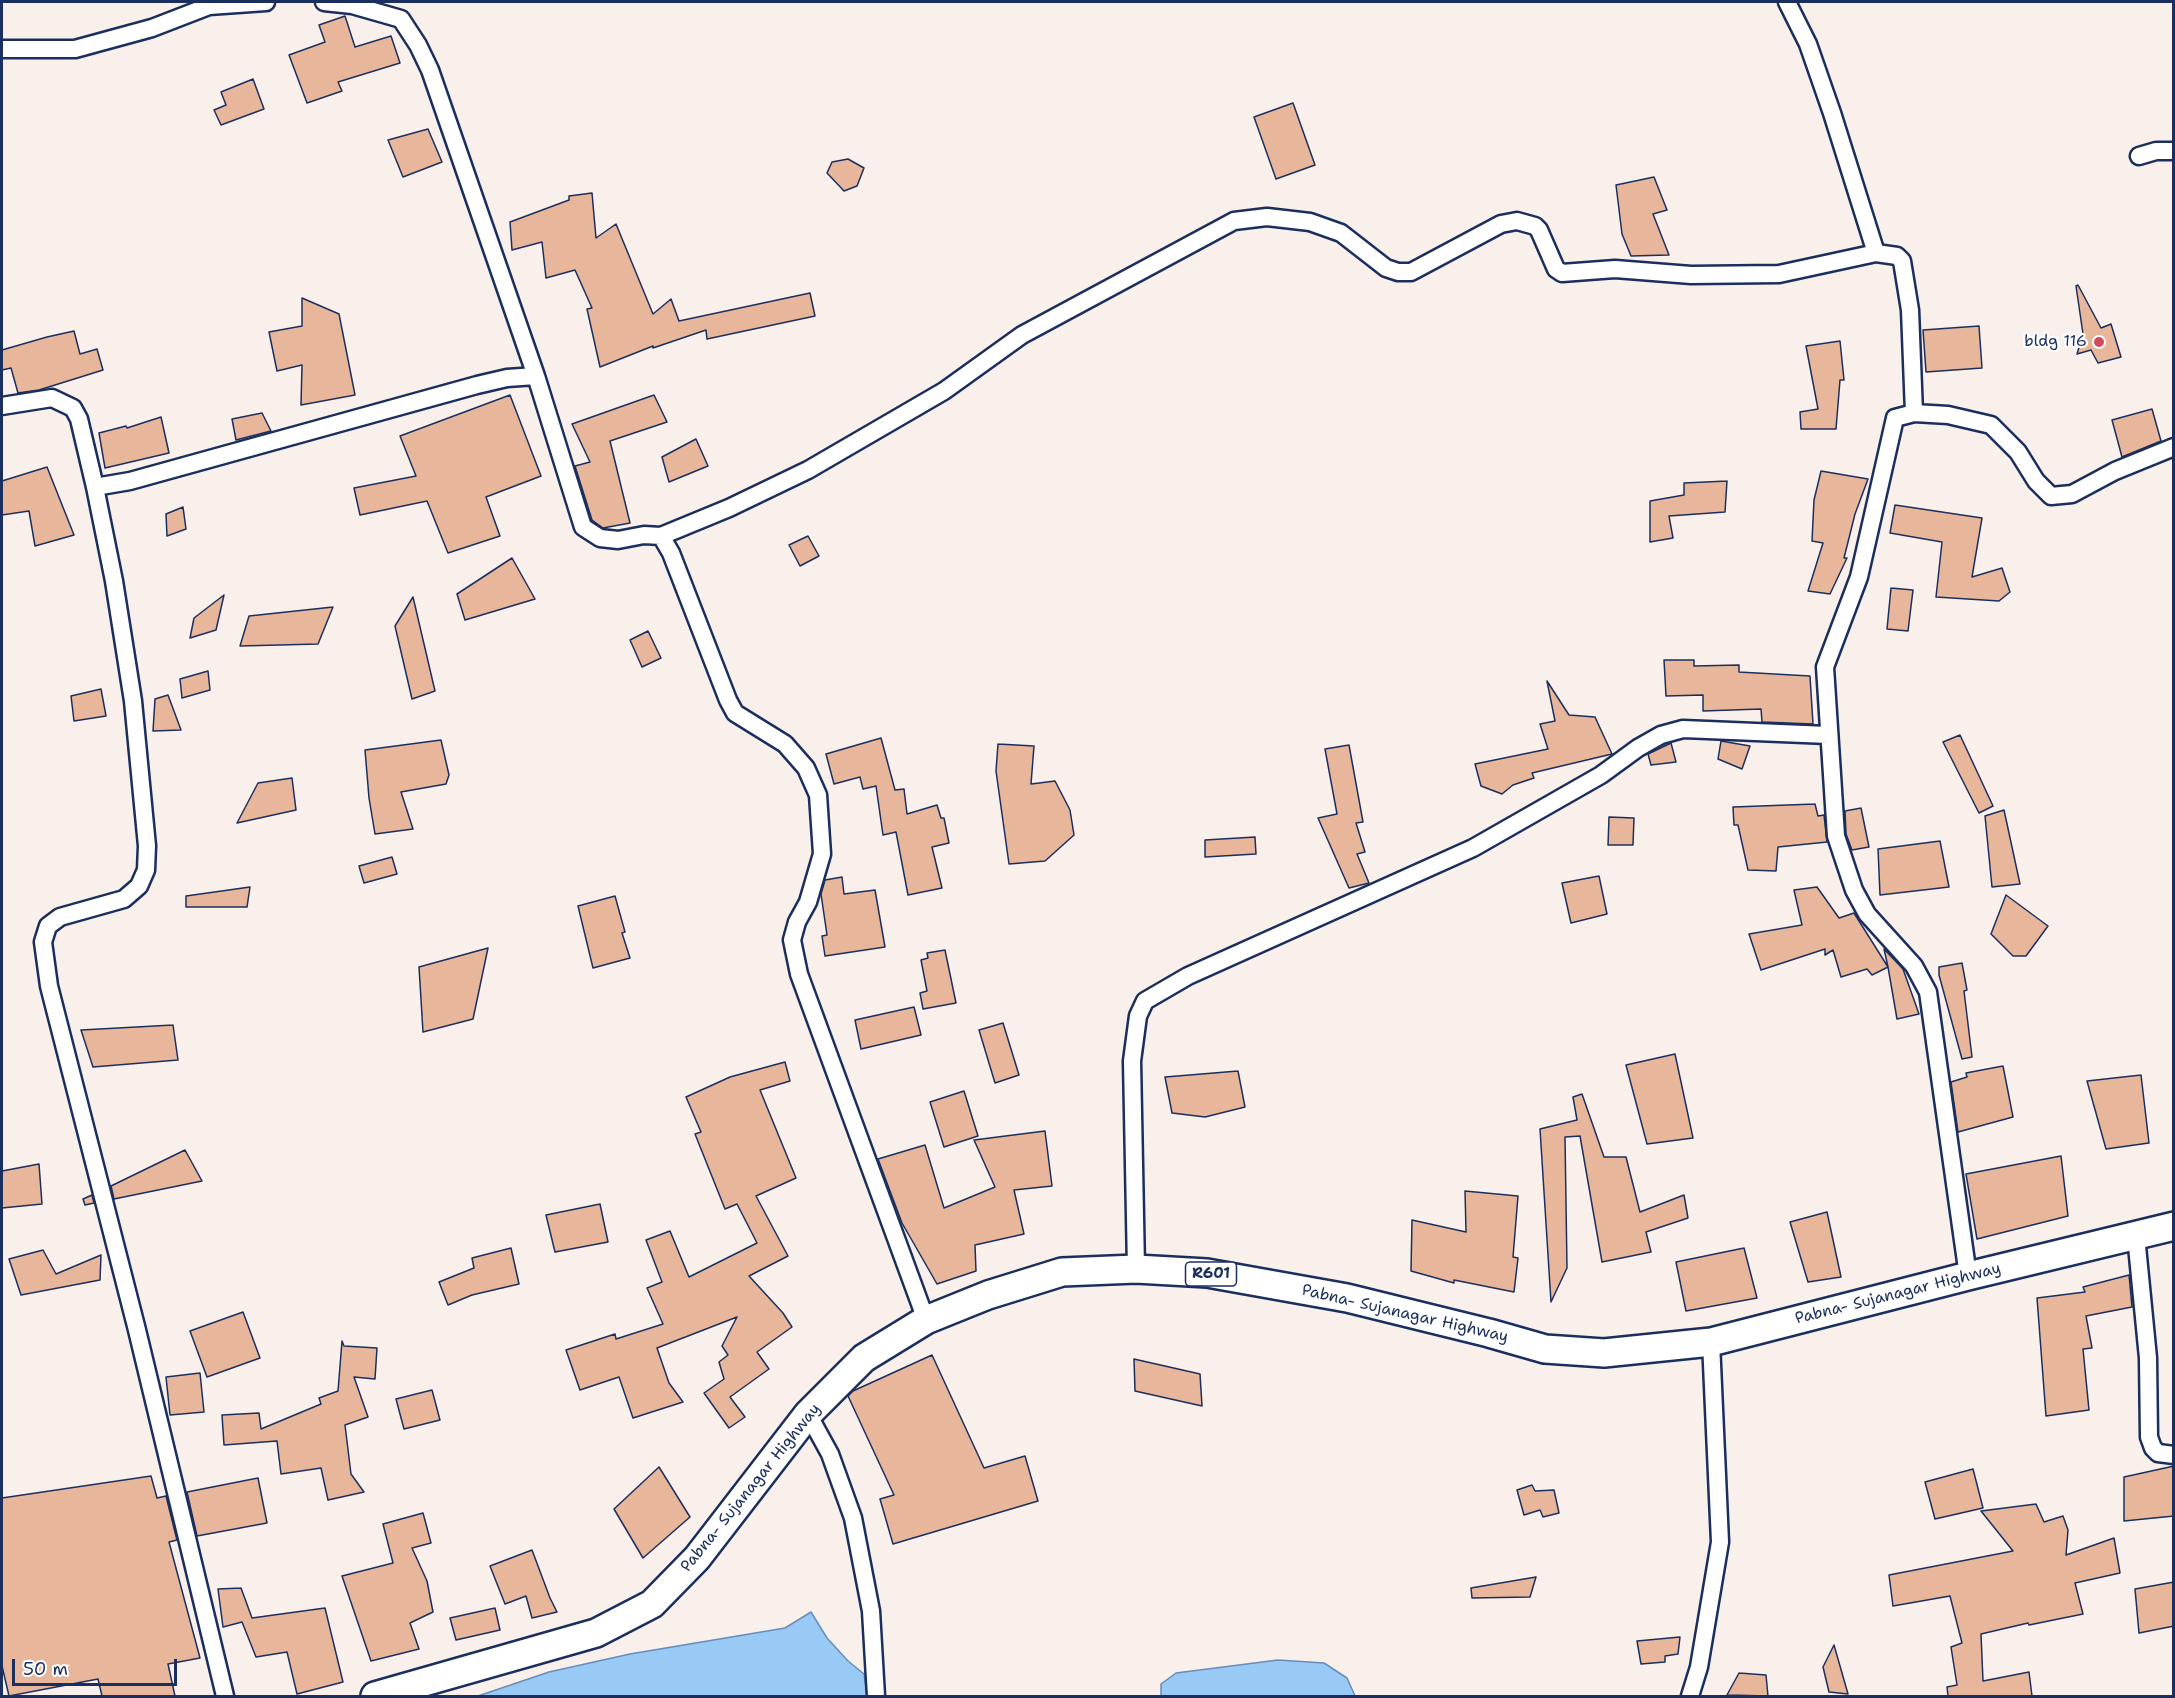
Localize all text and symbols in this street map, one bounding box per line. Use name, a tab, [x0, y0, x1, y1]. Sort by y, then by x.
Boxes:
place label: bldg 116	[2024, 332, 2087, 352]
marker: bldg 116	[2092, 335, 2106, 349]
street label: Pabna- Sujanagar Highway	[1793, 1259, 2003, 1329]
road number: R601	[1186, 1262, 1236, 1286]
street label: Pabna- Sujanagar Highway	[1300, 1281, 1510, 1347]
street label: Pabna- Sujanagar Highway	[677, 1400, 825, 1576]
scale bar	[15, 1647, 180, 1685]
text: 50 m	[23, 1657, 68, 1681]

